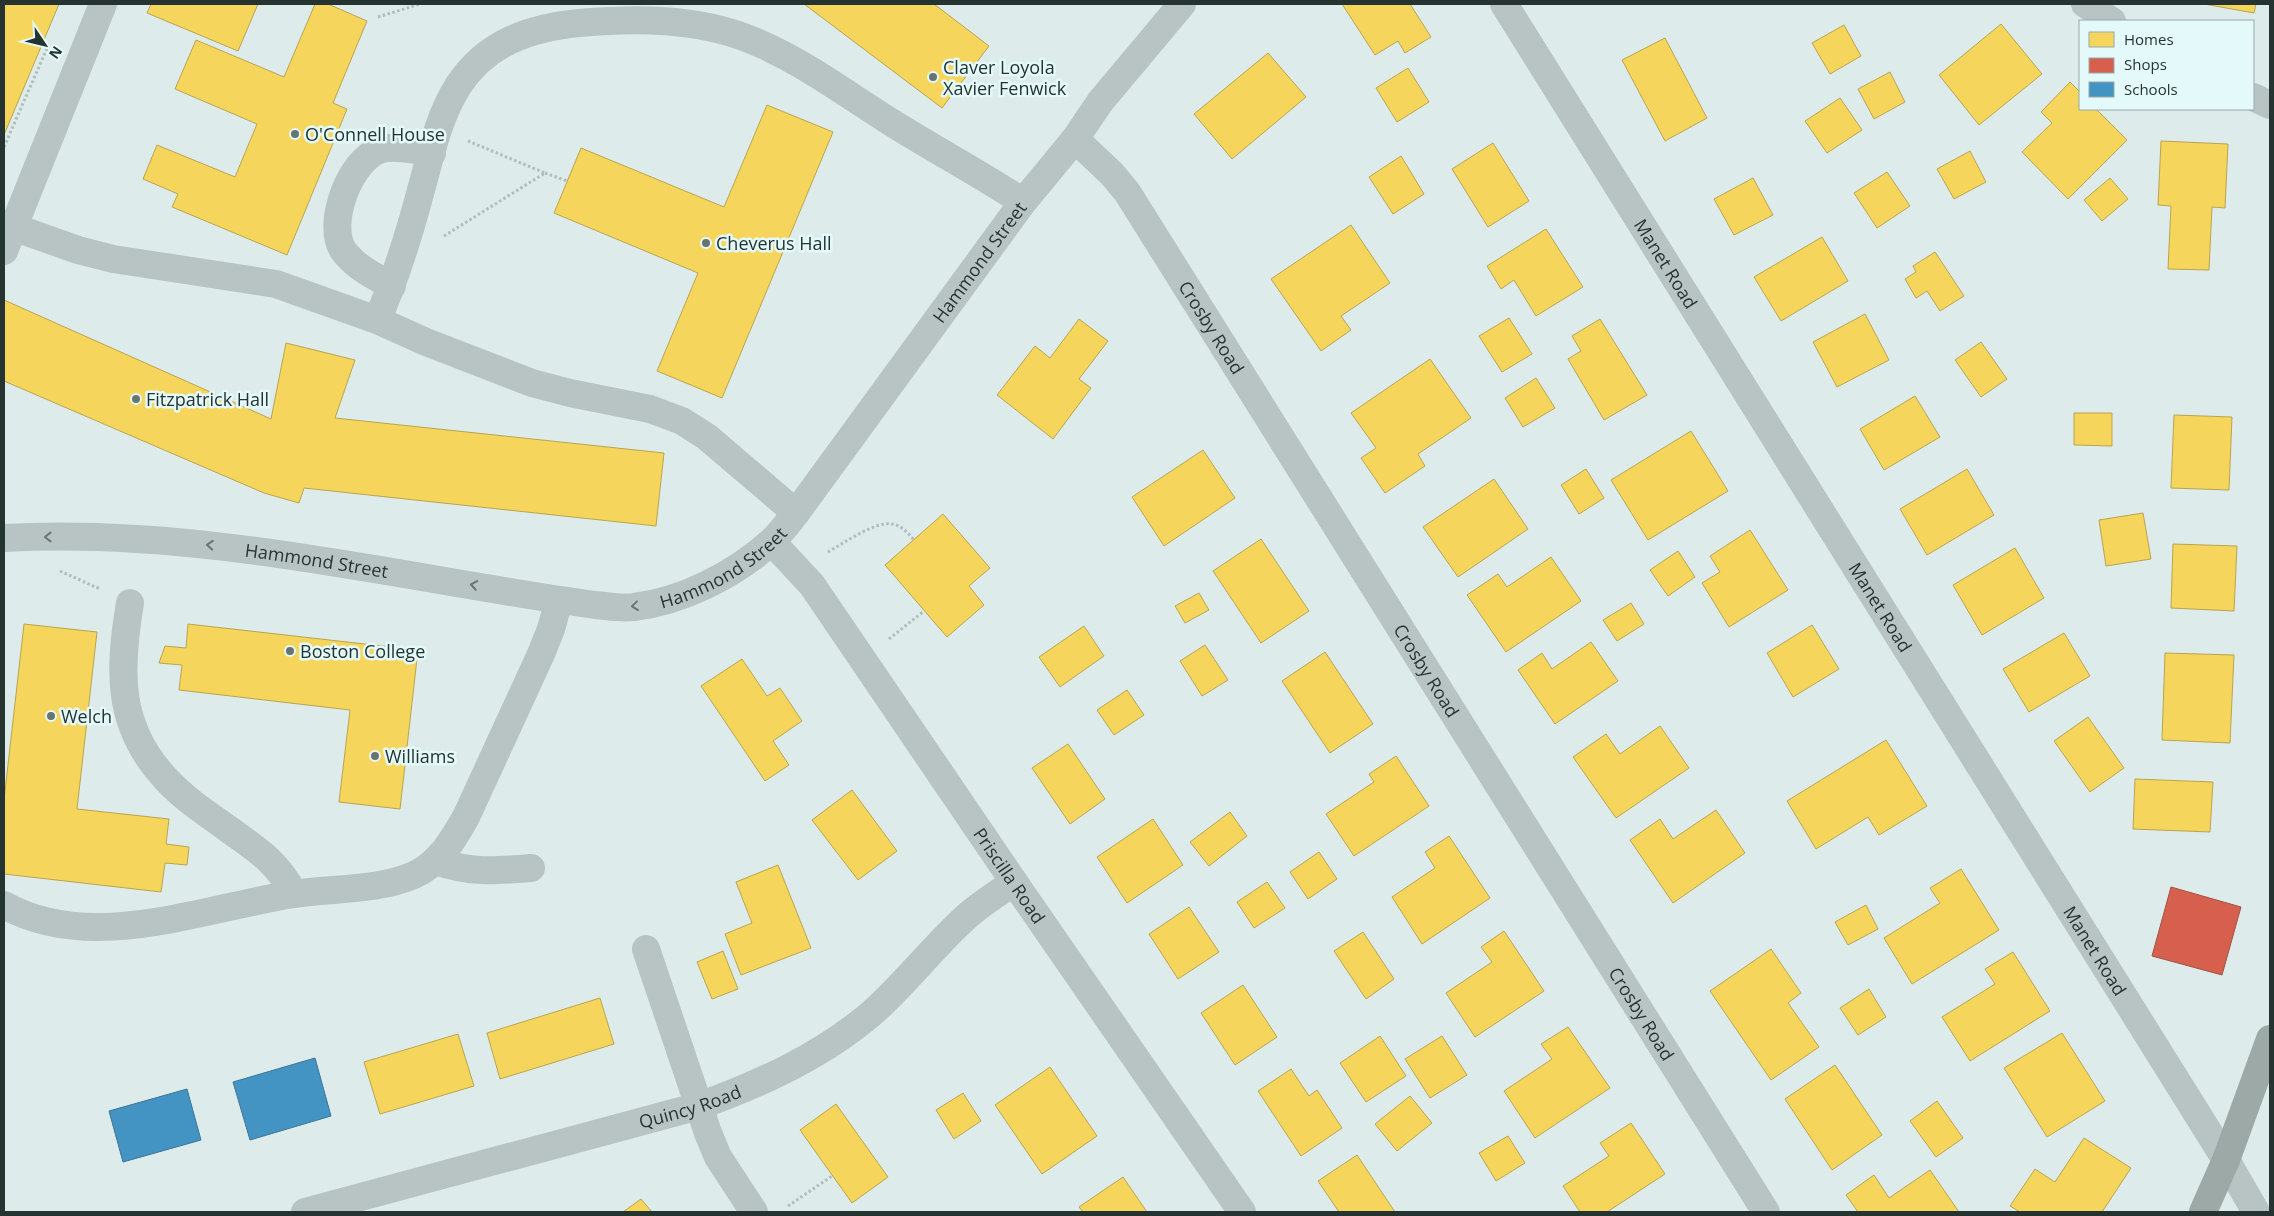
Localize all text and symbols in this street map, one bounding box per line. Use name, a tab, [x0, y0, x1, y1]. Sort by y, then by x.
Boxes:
north arrow	[20, 20, 70, 70]
legend	[2079, 20, 2254, 110]
text: Homes	[2124, 29, 2174, 49]
text: N	[45, 43, 67, 63]
text: Shops	[2124, 54, 2167, 74]
place label: Claver Loyola Xavier Fenwick	[943, 55, 1067, 100]
marker: Claver Loyola Xavier Fenwick	[927, 71, 939, 83]
text: Schools	[2124, 79, 2178, 99]
place label: O'Connell House	[305, 122, 445, 146]
marker: O'Connell House	[289, 128, 301, 140]
street label: Hammond Street	[927, 197, 1031, 327]
street label: Manet Road	[1629, 214, 1703, 313]
place label: Cheverus Hall	[716, 231, 832, 255]
marker: Cheverus Hall	[700, 237, 712, 249]
street label: Crosby Road	[1173, 276, 1250, 378]
place label: Fitzpatrick Hall	[146, 387, 269, 411]
marker: Fitzpatrick Hall	[130, 393, 142, 405]
street label: Hammond Street	[657, 522, 792, 614]
one-way arrow	[43, 532, 51, 542]
street label: Hammond Street	[244, 538, 390, 583]
one-way arrow	[206, 540, 214, 551]
street label: Manet Road	[1844, 558, 1918, 656]
one-way arrow	[470, 581, 479, 591]
one-way arrow	[631, 600, 639, 611]
street label: Crosby Road	[1389, 619, 1465, 722]
place label: Boston College	[300, 639, 425, 663]
marker: Boston College	[284, 645, 296, 657]
place label: Welch	[61, 704, 112, 728]
marker: Welch	[45, 710, 57, 722]
place label: Williams	[385, 744, 455, 768]
marker: Williams	[369, 750, 381, 762]
street label: Priscilla Road	[968, 823, 1051, 928]
street label: Manet Road	[2058, 901, 2132, 1000]
street label: Crosby Road	[1604, 963, 1680, 1065]
street label: Quincy Road	[636, 1079, 745, 1134]

